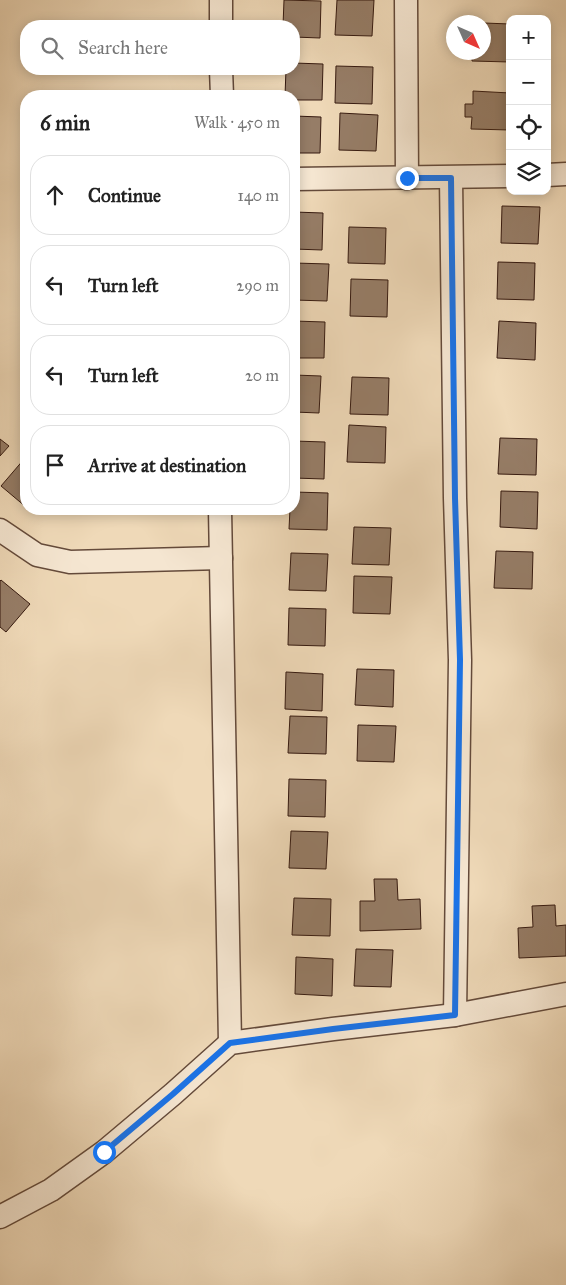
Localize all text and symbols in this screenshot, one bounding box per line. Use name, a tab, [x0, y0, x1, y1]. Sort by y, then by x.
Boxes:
north arrow	[446, 15, 491, 60]
map controls	[506, 15, 551, 195]
button: +	[506, 15, 551, 60]
search box	[20, 20, 300, 75]
icon: search	[38, 34, 66, 62]
text: Search here	[78, 36, 168, 59]
button: −	[506, 60, 551, 105]
button: locate	[506, 105, 551, 150]
text: 6 min	[40, 110, 90, 136]
text: Walk · 450 m	[194, 113, 280, 132]
button: layers	[506, 150, 551, 195]
route end	[396, 167, 419, 190]
icon: ahead	[41, 181, 69, 209]
text: Continue	[88, 184, 161, 207]
text: 140 m	[238, 186, 279, 205]
icon: left	[41, 271, 69, 299]
text: Turn left	[88, 274, 158, 297]
text: 290 m	[236, 276, 279, 295]
icon: left	[41, 361, 69, 389]
text: Turn left	[88, 364, 158, 387]
text: 20 m	[245, 366, 279, 385]
icon: arrive	[41, 451, 69, 479]
text: Arrive at destination	[88, 454, 246, 477]
route start	[93, 1141, 116, 1164]

